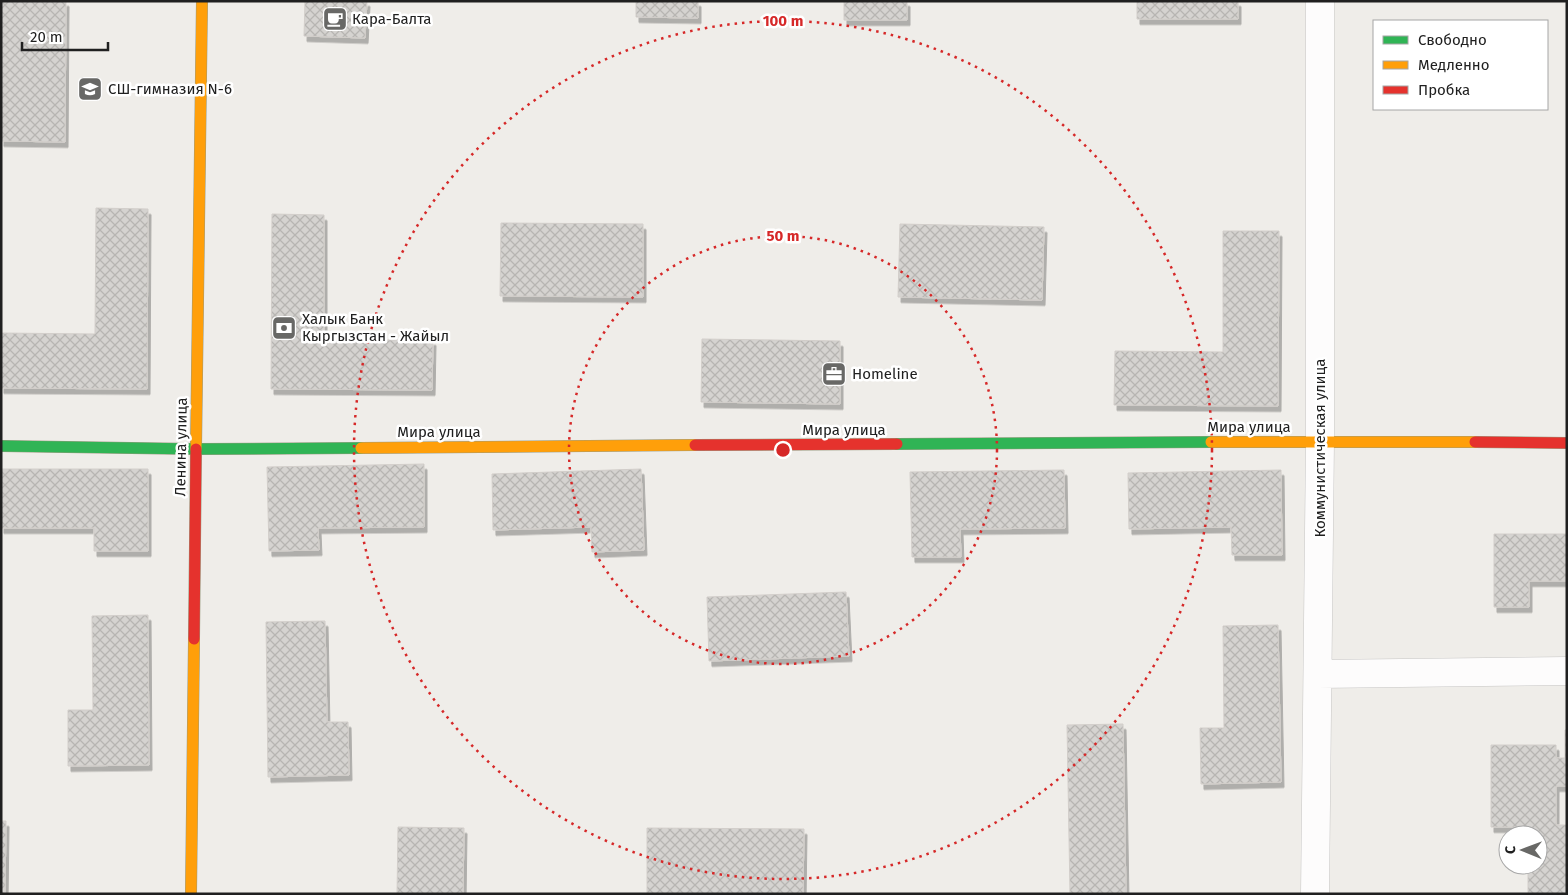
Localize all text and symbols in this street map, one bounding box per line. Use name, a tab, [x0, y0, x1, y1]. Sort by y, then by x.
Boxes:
cafe icon: Кара-Балта	[322, 6, 348, 32]
place label: Кара-Балта	[352, 10, 432, 28]
text: 100 m	[763, 12, 803, 30]
scale bar	[22, 20, 109, 52]
legend	[1373, 20, 1548, 110]
text: 20 m	[30, 28, 63, 46]
text: Свободно	[1418, 31, 1487, 49]
text: Медленно	[1418, 56, 1490, 74]
school or university icon: СШ-гимназия N-6	[77, 76, 103, 102]
place label: СШ-гимназия N-6	[108, 80, 232, 98]
text: Пробка	[1418, 81, 1470, 99]
text: 50 m	[766, 227, 800, 245]
place label: Халык Банк Кыргызстан - Жайыл	[302, 310, 449, 345]
bank icon: Халык Банк Кыргызстан - Жайыл	[271, 315, 297, 341]
street label: Коммунистическая улица	[1311, 358, 1329, 538]
office icon: Homeline	[821, 361, 847, 387]
place label: Homeline	[852, 365, 918, 383]
street label: Ленина улица	[171, 397, 191, 497]
street label: Мира улица	[1207, 418, 1291, 436]
street label: Мира улица	[802, 421, 886, 439]
street label: Мира улица	[397, 423, 481, 441]
centre of rings	[774, 441, 792, 459]
north arrow	[1498, 825, 1548, 875]
text: С	[1502, 846, 1519, 854]

